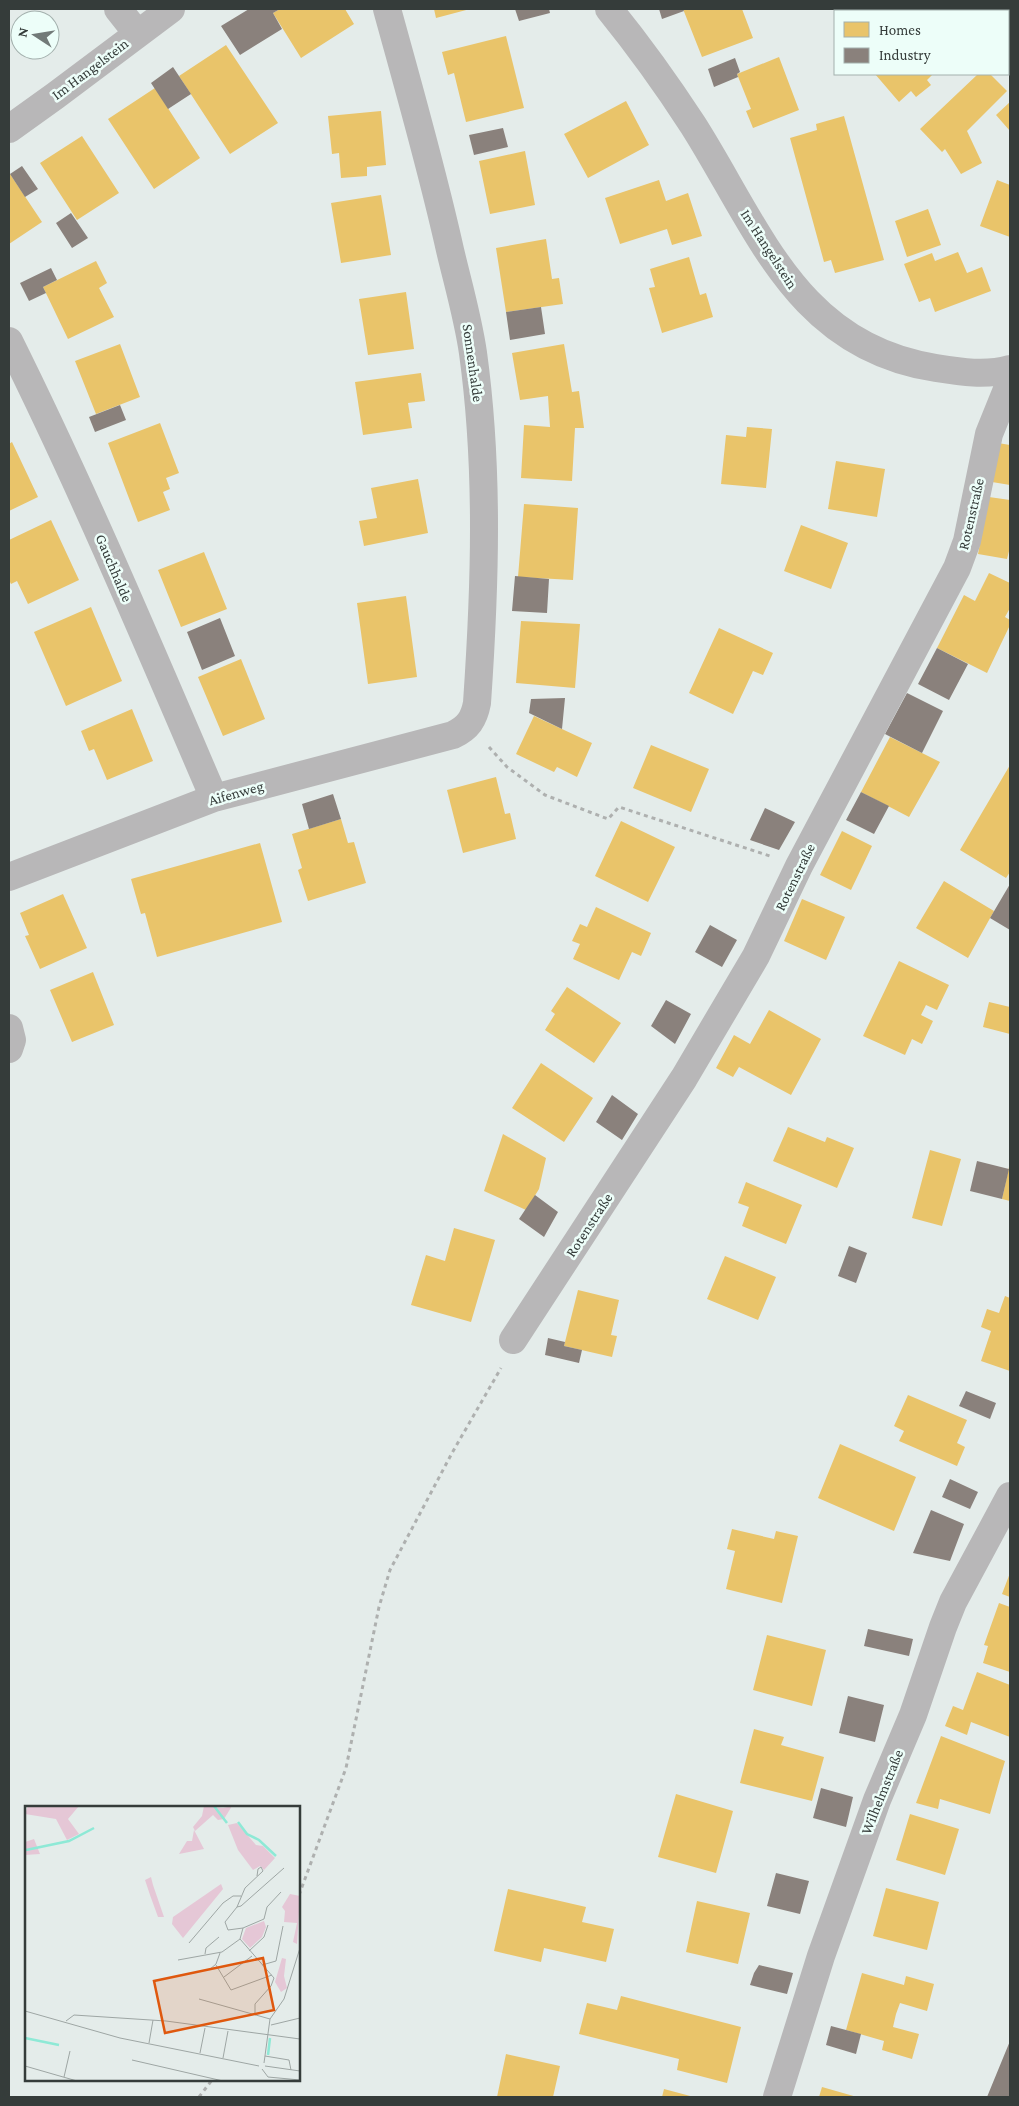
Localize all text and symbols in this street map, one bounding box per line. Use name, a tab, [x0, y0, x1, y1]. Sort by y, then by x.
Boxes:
north arrow	[10, 10, 60, 60]
legend	[834, 10, 1009, 75]
text: Homes	[879, 22, 921, 38]
text: N	[13, 26, 31, 39]
street label: Im Hangelstein	[49, 35, 132, 104]
text: Industry	[879, 47, 931, 64]
street label: Im Hangelstein	[737, 206, 801, 292]
street label: Sonnenhalde	[460, 323, 486, 403]
street label: Rotenstraße	[955, 476, 987, 551]
street label: Gauchhalde	[93, 532, 136, 605]
street label: Aifenweg	[207, 778, 265, 809]
street label: Rotenstraße	[772, 840, 818, 913]
street label: Rotenstraße	[562, 1190, 616, 1260]
street label: Wilhelmstraße	[858, 1747, 906, 1837]
inset map	[25, 1806, 300, 2081]

